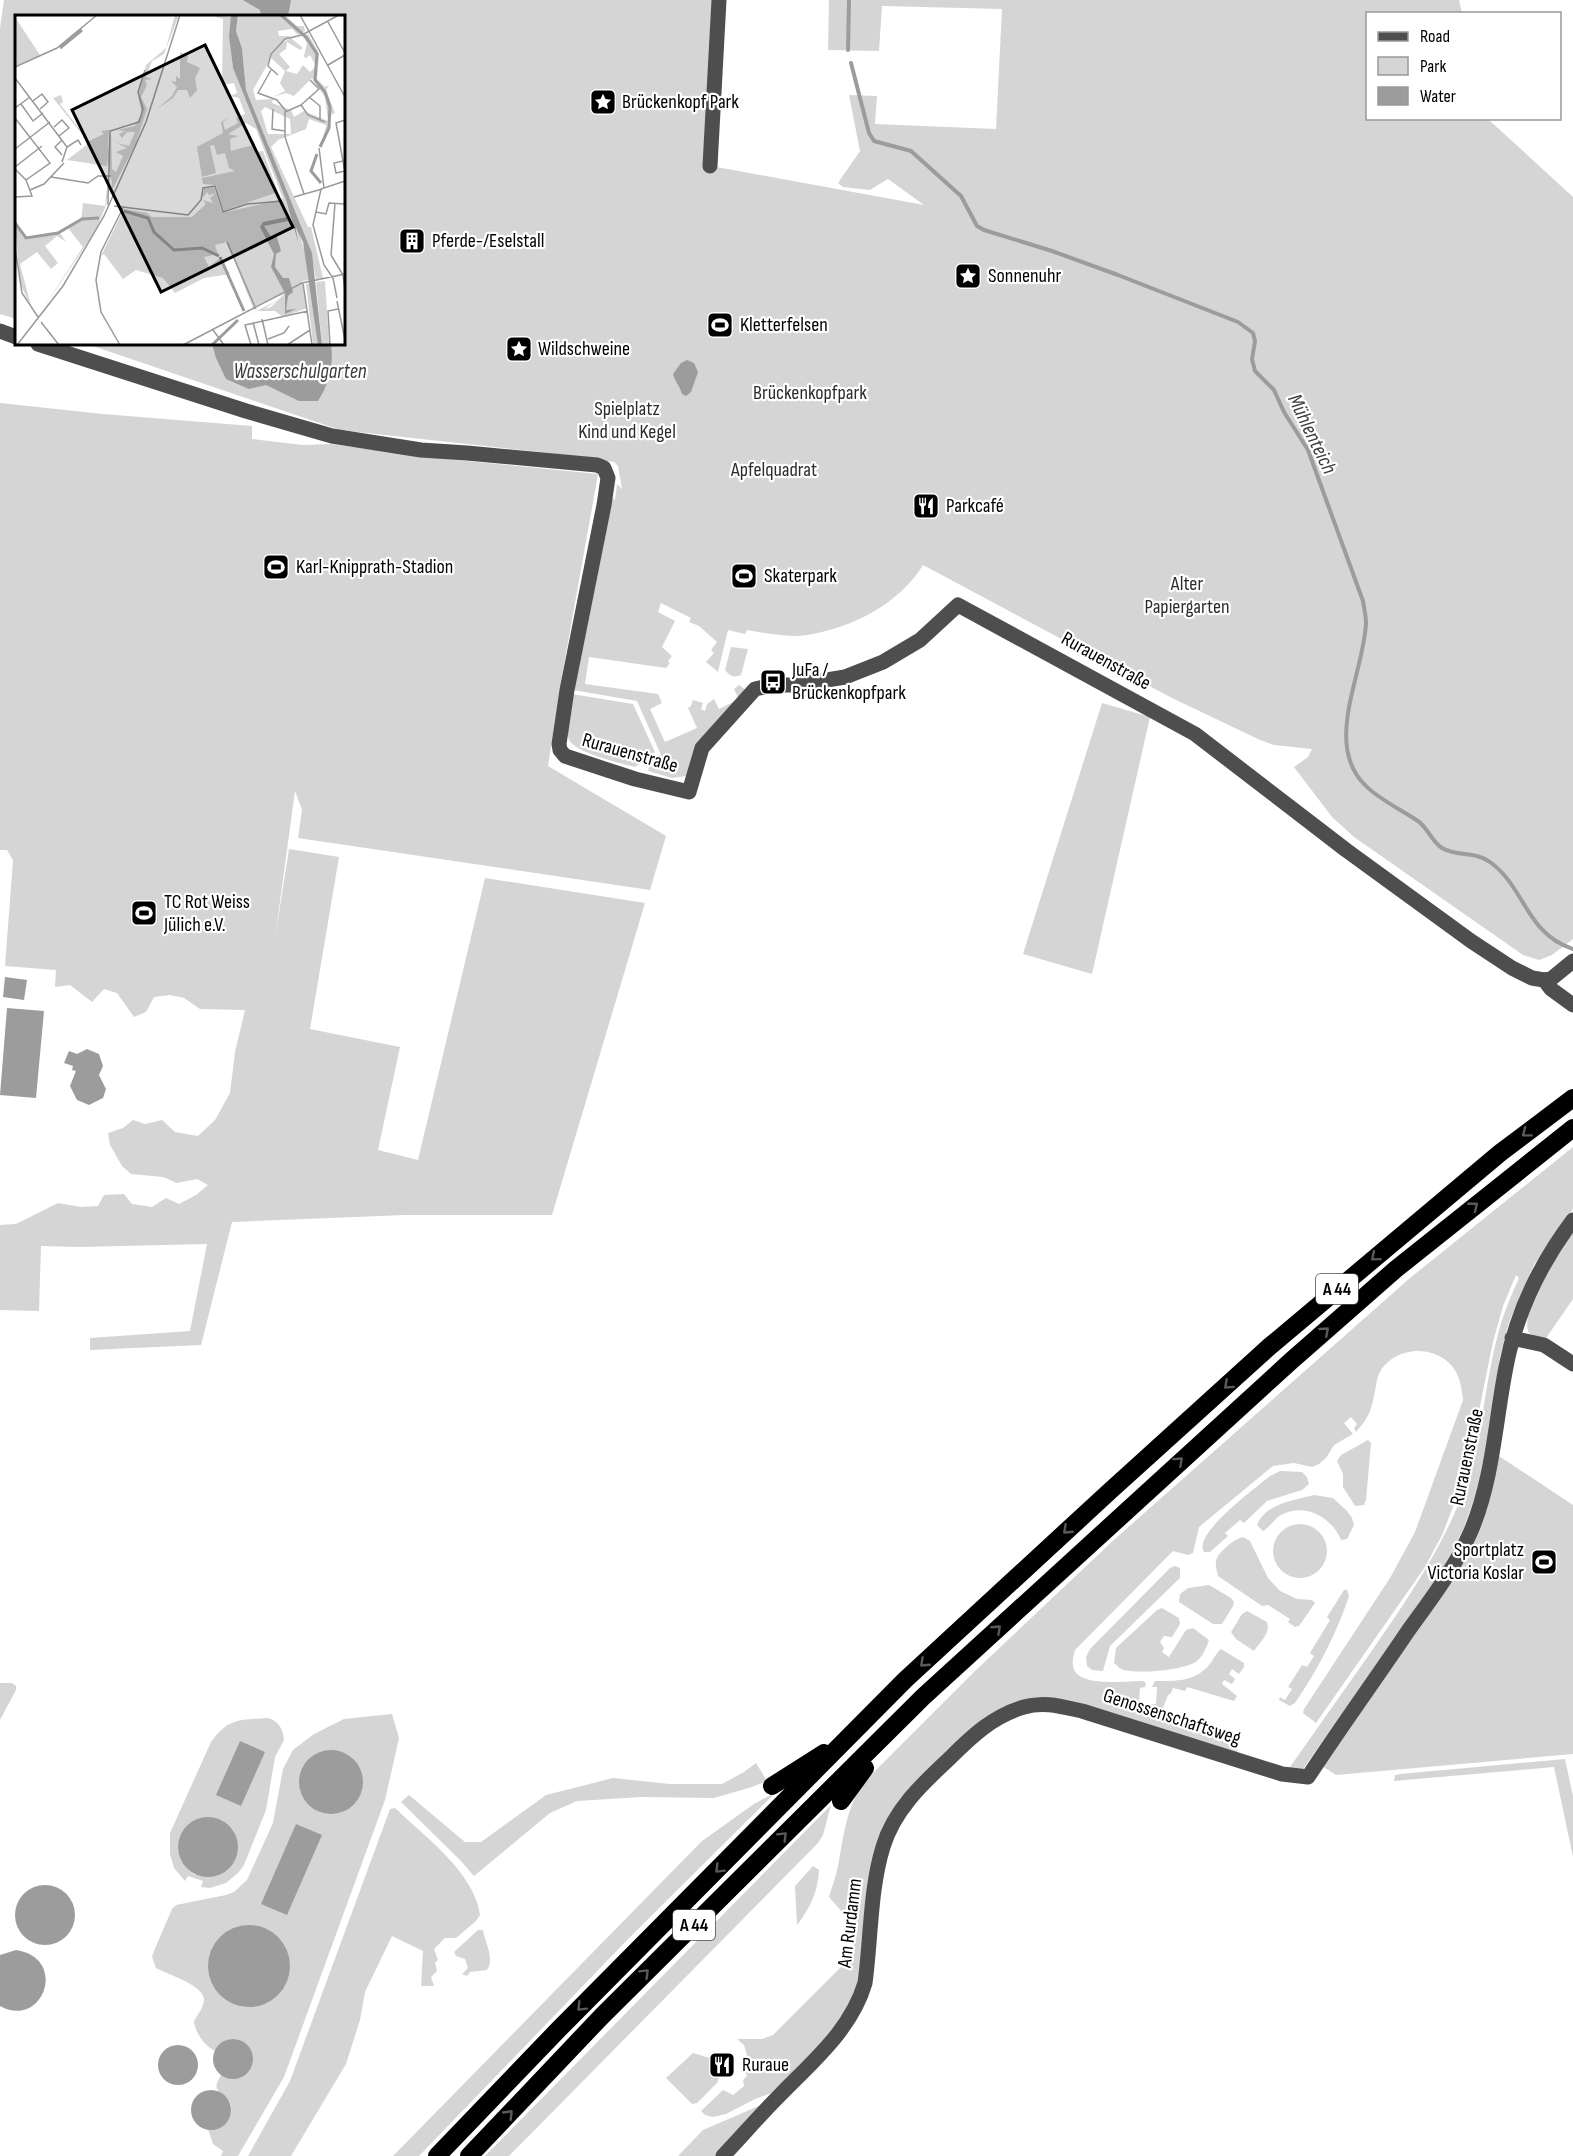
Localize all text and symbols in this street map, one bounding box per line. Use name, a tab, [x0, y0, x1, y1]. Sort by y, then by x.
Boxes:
legend	[1366, 12, 1561, 120]
inset map	[15, 15, 345, 345]
text: Road	[1420, 26, 1450, 47]
text: Park	[1420, 56, 1446, 77]
text: Water	[1420, 86, 1456, 107]
place icon: Brückenkopf Park	[588, 87, 618, 117]
place label: Brückenkopf Park	[622, 90, 739, 114]
building icon: Pferde-/Eselstall	[397, 226, 427, 256]
place label: Pferde-/Eselstall	[432, 229, 544, 253]
place icon: Sonnenuhr	[953, 261, 983, 291]
place label: Sonnenuhr	[988, 264, 1062, 288]
sports icon: Kletterfelsen	[705, 310, 735, 340]
place label: Kletterfelsen	[740, 313, 828, 337]
place icon: Wildschweine	[504, 334, 534, 364]
place label: Wildschweine	[538, 337, 630, 361]
water label: Wasserschulgarten	[233, 359, 367, 384]
park label: Brückenkopfpark	[753, 381, 867, 405]
water label: Mühlenteich	[1282, 390, 1342, 478]
park label: Spielplatz Kind und Kegel	[578, 397, 676, 444]
park label: Apfelquadrat	[730, 458, 817, 482]
restaurant icon: Parkcafé	[911, 491, 941, 521]
place label: Parkcafé	[946, 494, 1004, 518]
sports icon: Karl-Knipprath-Stadion	[261, 552, 291, 582]
place label: Karl-Knipprath-Stadion	[296, 555, 453, 579]
sports icon: Skaterpark	[729, 561, 759, 591]
place label: Skaterpark	[764, 564, 837, 588]
park label: Alter Papiergarten	[1144, 572, 1230, 619]
street label: Rurauenstraße	[1057, 627, 1155, 695]
place label: JuFa / Brückenkopfpark	[791, 658, 906, 705]
bus stop icon: JuFa / Brückenkopfpark	[758, 667, 788, 697]
street label: Rurauenstraße	[579, 728, 681, 778]
place label: TC Rot Weiss Jülich e.V.	[163, 890, 250, 937]
sports icon: TC Rot Weiss Jülich e.V.	[129, 898, 159, 928]
one-way arrow	[1522, 1126, 1533, 1137]
one-way arrow	[1467, 1202, 1478, 1213]
one-way arrow	[1371, 1250, 1382, 1261]
road number: A 44	[1316, 1274, 1358, 1304]
one-way arrow	[1318, 1327, 1328, 1338]
one-way arrow	[1224, 1378, 1235, 1389]
street label: Rurauenstraße	[1445, 1406, 1489, 1508]
one-way arrow	[1172, 1457, 1183, 1468]
one-way arrow	[1063, 1523, 1074, 1534]
place label: Sportplatz Victoria Koslar	[1427, 1538, 1524, 1585]
sports icon: Sportplatz Victoria Koslar	[1529, 1547, 1559, 1577]
one-way arrow	[990, 1625, 1001, 1636]
one-way arrow	[920, 1656, 931, 1667]
street label: Genossenschaftsweg	[1100, 1683, 1244, 1751]
one-way arrow	[776, 1833, 787, 1844]
one-way arrow	[715, 1861, 726, 1872]
street label: Am Rurdamm	[833, 1877, 867, 1970]
road number: A 44	[673, 1910, 715, 1940]
one-way arrow	[637, 1970, 648, 1981]
one-way arrow	[578, 1999, 589, 2010]
restaurant icon: Ruraue	[707, 2050, 737, 2080]
place label: Ruraue	[742, 2053, 789, 2077]
one-way arrow	[502, 2110, 513, 2120]

